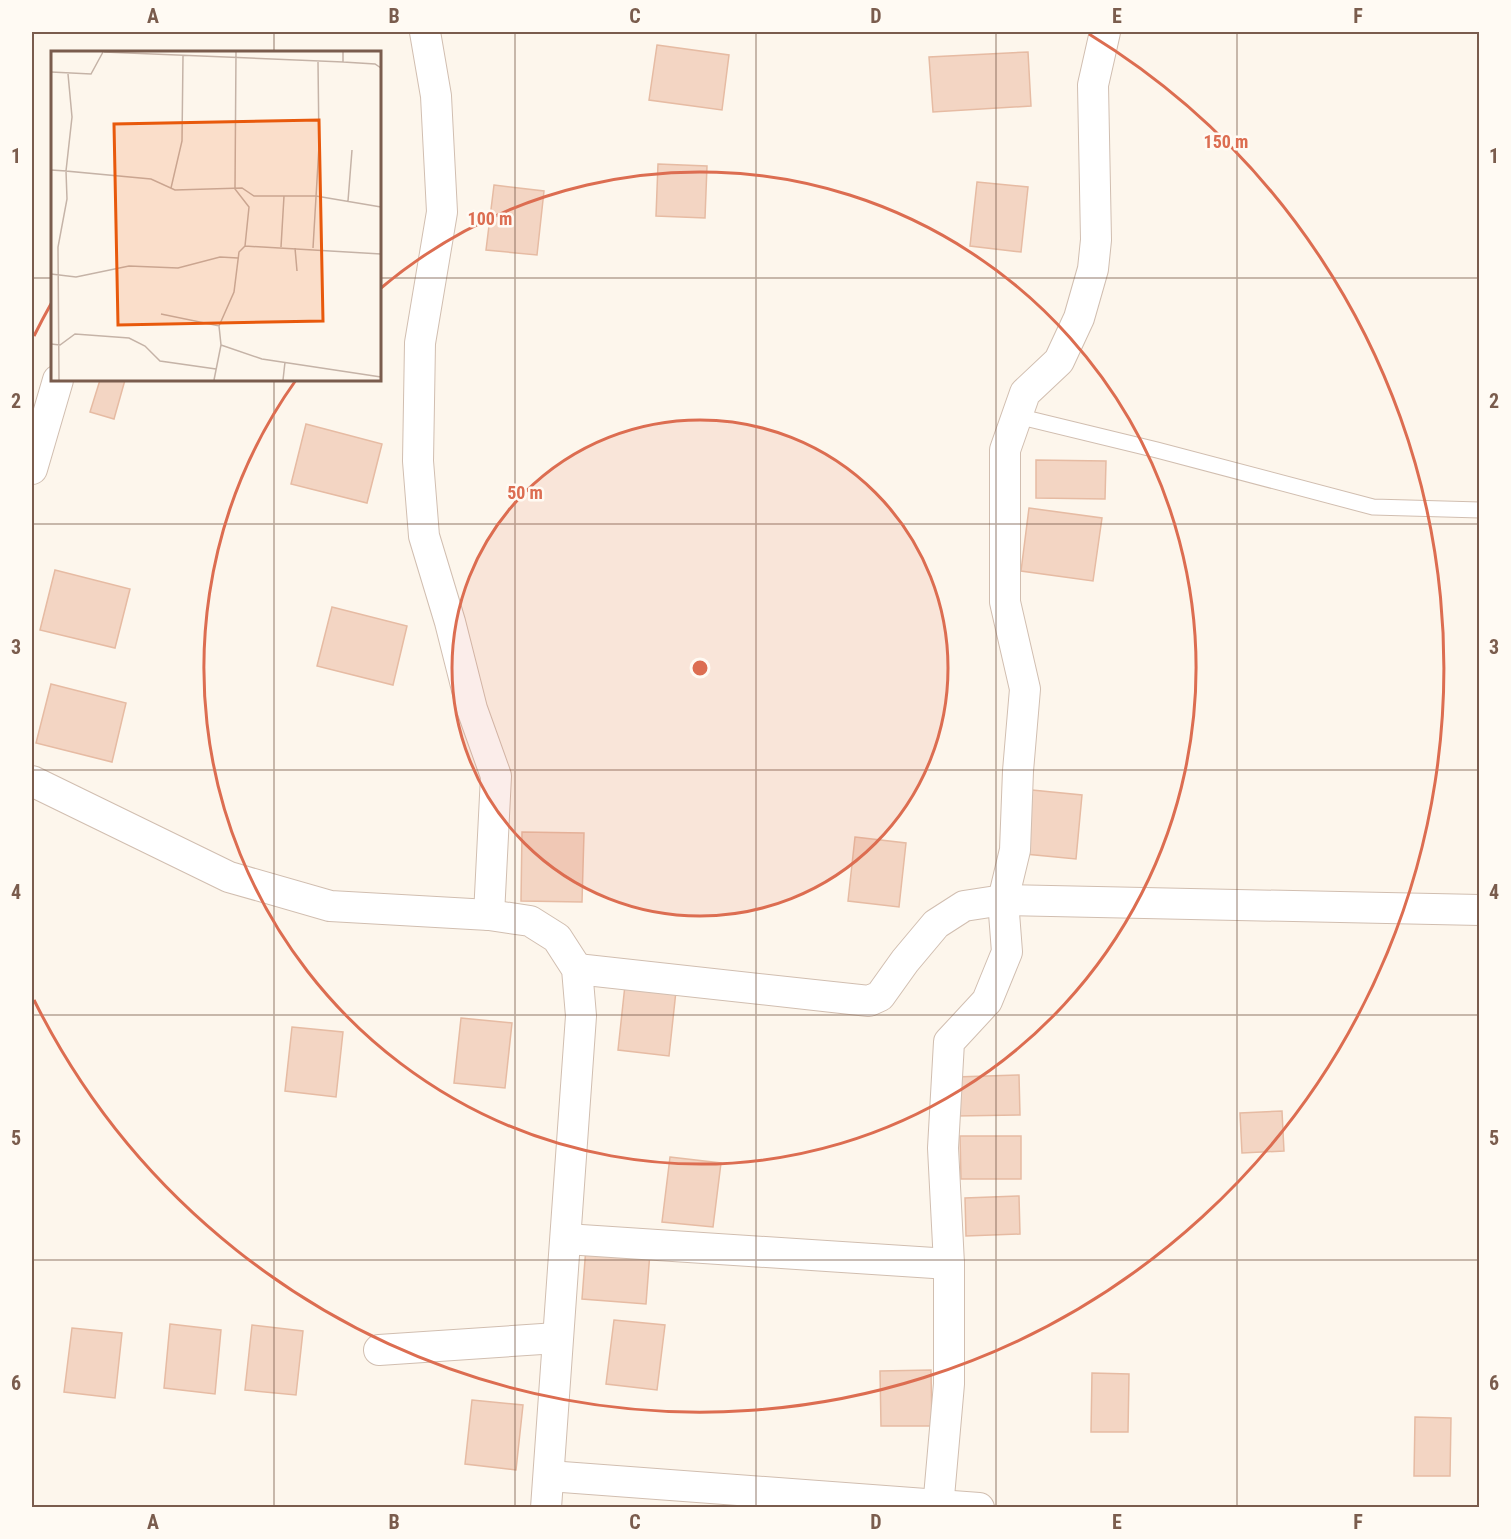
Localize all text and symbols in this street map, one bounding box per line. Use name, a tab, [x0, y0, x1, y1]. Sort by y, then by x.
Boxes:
text: A	[147, 4, 159, 28]
text: B	[388, 4, 400, 28]
text: C	[629, 4, 641, 28]
text: D	[870, 4, 882, 28]
text: E	[1112, 4, 1122, 28]
text: F	[1353, 4, 1363, 28]
inset map	[51, 51, 381, 381]
text: 150 m	[1204, 131, 1248, 152]
text: 1	[11, 144, 21, 168]
text: 1	[1489, 144, 1499, 168]
text: 100 m	[468, 208, 512, 229]
text: 2	[11, 389, 21, 413]
text: 2	[1489, 389, 1499, 413]
text: 50 m	[507, 482, 543, 503]
text: 3	[11, 635, 21, 659]
text: 3	[1489, 635, 1499, 659]
centre of rings	[690, 658, 710, 678]
text: 4	[11, 880, 21, 904]
text: 4	[1489, 880, 1499, 904]
text: 5	[11, 1126, 21, 1150]
text: 5	[1489, 1126, 1499, 1150]
text: 6	[11, 1371, 21, 1395]
text: 6	[1489, 1371, 1499, 1395]
text: A	[147, 1510, 159, 1534]
text: B	[388, 1510, 400, 1534]
text: C	[629, 1510, 641, 1534]
text: D	[870, 1510, 882, 1534]
text: E	[1112, 1510, 1122, 1534]
text: F	[1353, 1510, 1363, 1534]

